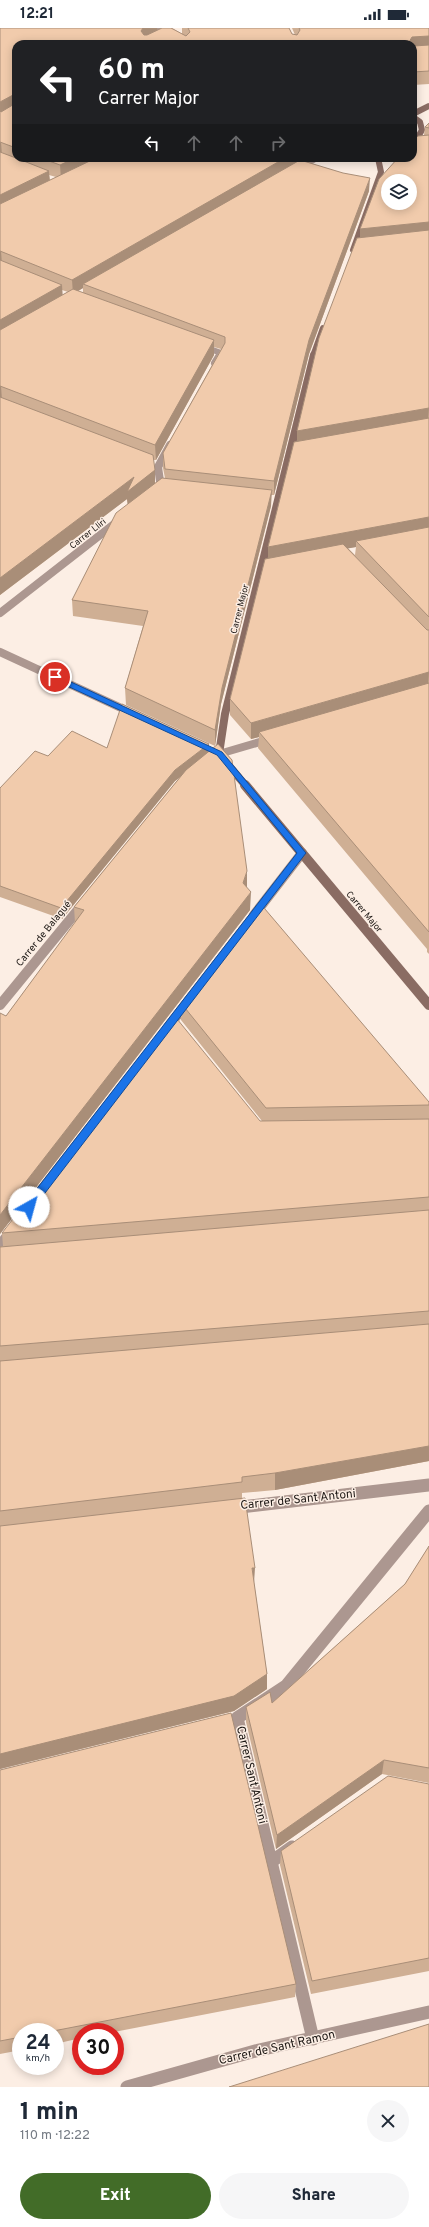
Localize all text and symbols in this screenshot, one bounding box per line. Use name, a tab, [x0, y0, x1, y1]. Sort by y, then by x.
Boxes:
text: 12:21	[20, 5, 54, 24]
text: 60 m	[98, 53, 165, 89]
icon: left	[32, 56, 84, 108]
text: Carrer Major	[98, 88, 199, 111]
icon: left	[141, 132, 163, 154]
icon: ahead	[183, 132, 205, 154]
icon: ahead	[225, 132, 247, 154]
icon: right	[267, 132, 289, 154]
map controls	[381, 174, 417, 210]
button: layers	[381, 174, 417, 210]
street label: Carrer Lliri	[68, 516, 108, 552]
street label: Carrer Major	[229, 583, 252, 635]
pin	[38, 660, 72, 694]
icon: arrive	[44, 666, 66, 688]
street label: Carrer Major	[343, 889, 385, 935]
street label: Carrer de Balagué	[13, 898, 75, 970]
position arrow	[8, 1186, 50, 1228]
street label: Carrer de Sant Antoni	[239, 1486, 357, 1514]
street label: Carrer Sant Antoni	[232, 1724, 270, 1826]
speed limit sign: 30	[72, 2023, 124, 2075]
street label: Carrer de Sant Ramon	[217, 2027, 337, 2069]
text: 24	[25, 2031, 51, 2057]
text: km/h	[26, 2052, 50, 2065]
text: 1 min	[20, 2098, 79, 2128]
button: close	[367, 2100, 409, 2142]
text: 110 m · 12:22	[20, 2128, 90, 2144]
button: Exit	[20, 2173, 211, 2219]
button: Share	[219, 2173, 409, 2219]

